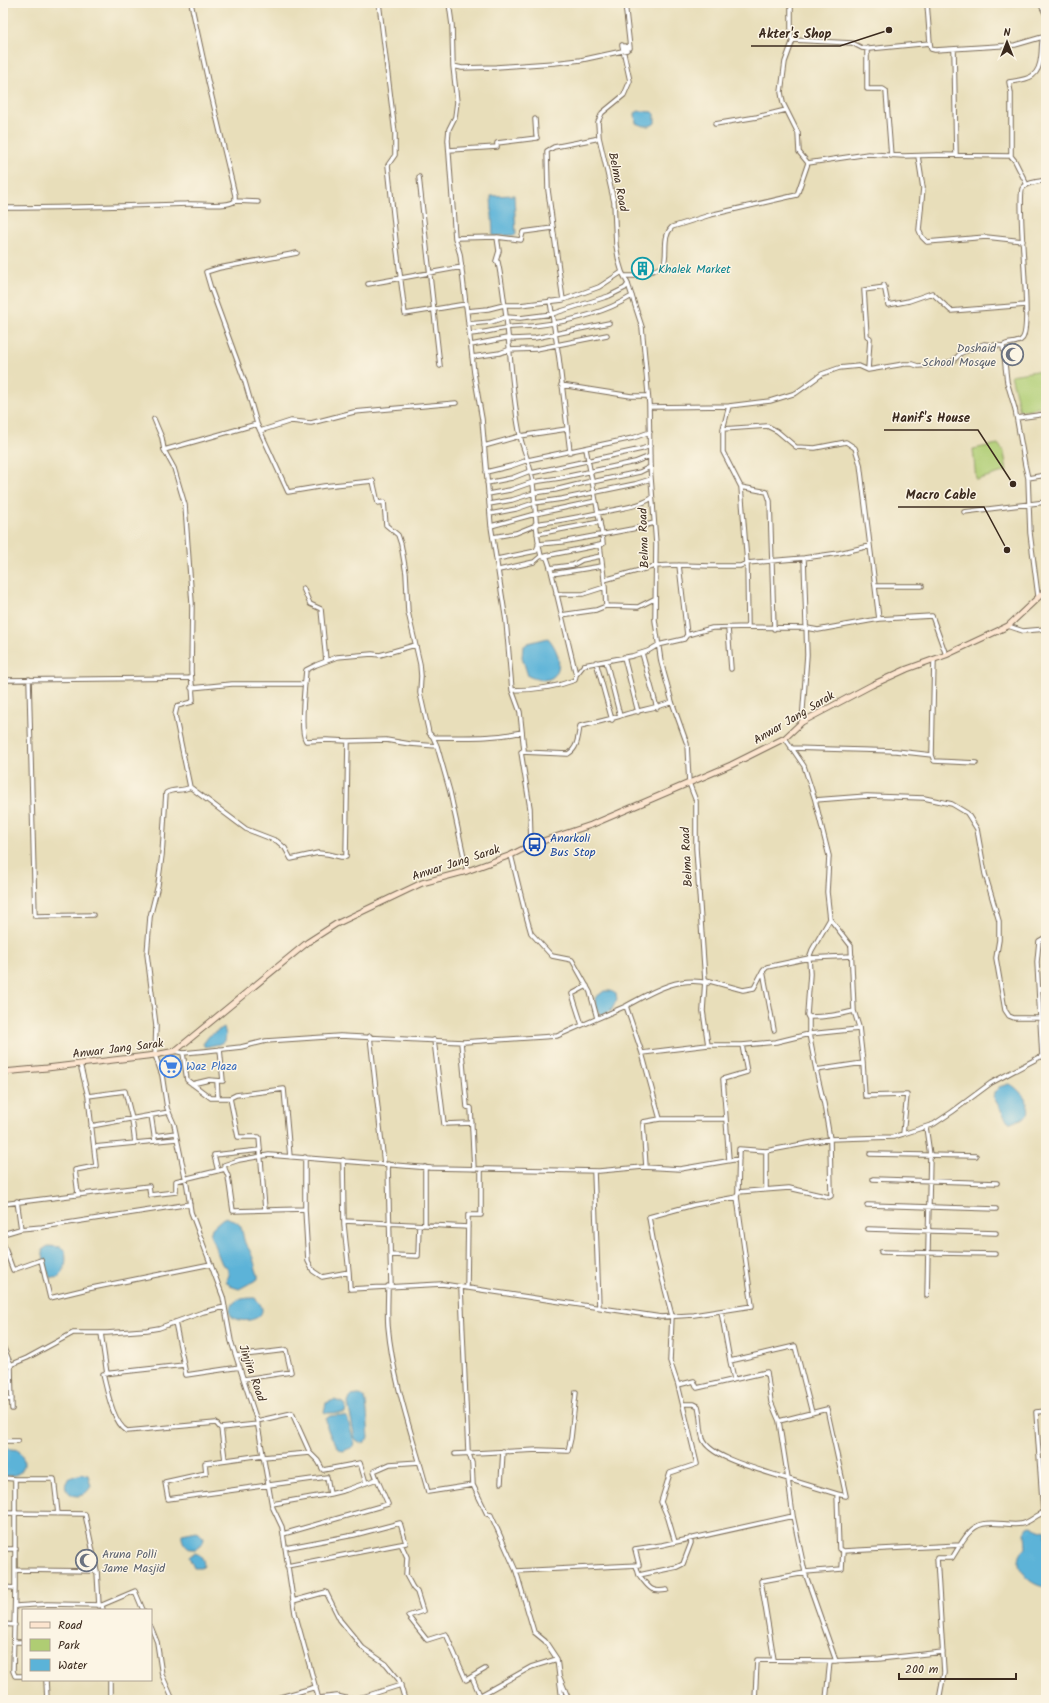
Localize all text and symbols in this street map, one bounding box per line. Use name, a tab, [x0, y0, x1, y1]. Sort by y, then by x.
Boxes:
callout: Akter's Shop	[751, 21, 840, 46]
north arrow	[987, 22, 1027, 62]
text: Akter's Shop	[759, 24, 831, 45]
text: N	[1004, 24, 1011, 42]
street label: Belma Road	[603, 151, 633, 214]
building icon: Khalek Market	[629, 256, 655, 282]
place label: Khalek Market	[658, 260, 731, 279]
place label: Doshaid School Mosque	[922, 339, 997, 372]
mosque icon: Doshaid School Mosque	[999, 342, 1025, 368]
callout: Hanif's House	[884, 405, 978, 430]
text: Hanif's House	[892, 408, 971, 429]
callout: Macro Cable	[898, 482, 984, 507]
text: Macro Cable	[906, 485, 977, 506]
street label: Belma Road	[633, 507, 655, 568]
street label: Anwar Jang Sarak	[750, 686, 838, 750]
street label: Belma Road	[676, 826, 698, 887]
place label: Anarkoli Bus Stop	[550, 829, 596, 862]
bus stop icon: Anarkoli Bus Stop	[522, 832, 548, 858]
street label: Anwar Jang Sarak	[410, 840, 503, 886]
street label: Anwar Jang Sarak	[71, 1034, 165, 1064]
supermarket icon: Waz Plaza	[157, 1053, 183, 1079]
place label: Waz Plaza	[186, 1057, 237, 1076]
street label: Jinjira Road	[233, 1342, 271, 1405]
place label: Aruna Polli Jame Masjid	[102, 1545, 166, 1578]
mosque icon: Aruna Polli Jame Masjid	[74, 1548, 100, 1574]
legend	[22, 1609, 152, 1681]
text: Road	[58, 1616, 83, 1635]
text: Park	[58, 1636, 80, 1655]
scale bar	[899, 1655, 1016, 1681]
text: Water	[58, 1656, 88, 1675]
text: 200 m	[905, 1660, 939, 1679]

